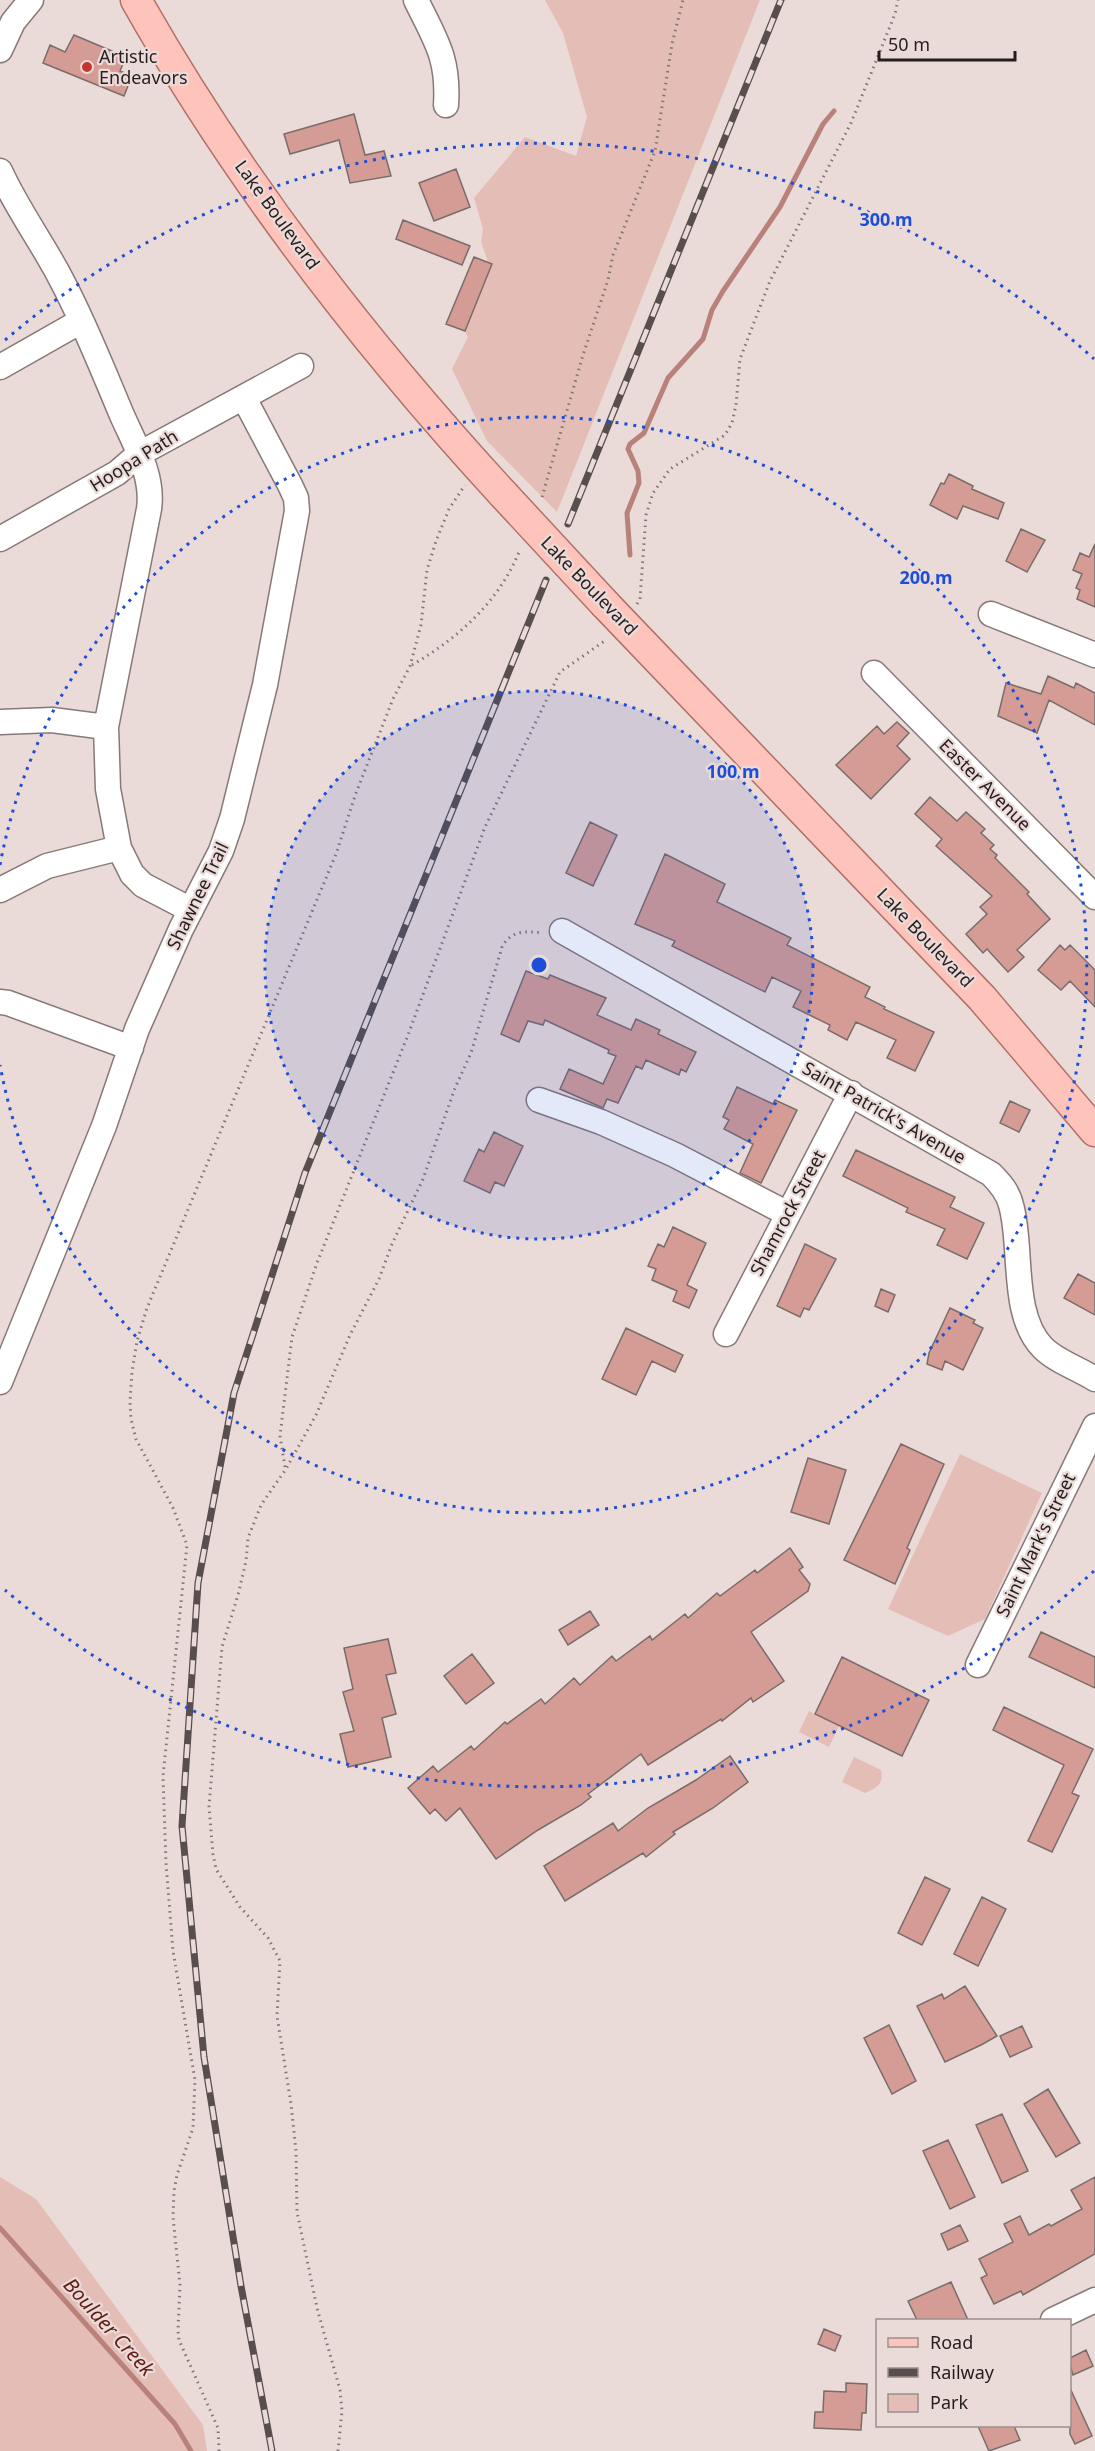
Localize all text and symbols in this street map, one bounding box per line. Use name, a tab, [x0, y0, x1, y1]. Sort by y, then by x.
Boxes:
scale bar	[879, 24, 1016, 62]
text: 50 m	[888, 32, 930, 56]
place label: Artistic Endeavors	[99, 44, 188, 89]
marker: Artistic Endeavors	[80, 60, 94, 74]
street label: Lake Boulevard	[230, 155, 326, 274]
text: 300 m	[859, 207, 913, 231]
street label: Hoopa Path	[85, 424, 182, 497]
street label: Lake Boulevard	[536, 530, 643, 640]
text: 200 m	[899, 565, 953, 589]
street label: Easter Avenue	[935, 733, 1037, 835]
text: 100 m	[706, 759, 760, 783]
street label: Shawnee Trail	[161, 838, 234, 953]
street label: Lake Boulevard	[872, 882, 979, 992]
centre of rings	[529, 955, 549, 975]
street label: Saint Patrick's Avenue	[798, 1056, 971, 1169]
street label: Shamrock Street	[744, 1145, 831, 1280]
street label: Saint Mark's Street	[990, 1468, 1081, 1621]
water label: Boulder Creek	[58, 2272, 162, 2383]
legend	[876, 2319, 1071, 2427]
text: Road	[930, 2330, 973, 2354]
text: Railway	[930, 2360, 995, 2384]
text: Park	[930, 2390, 968, 2414]

